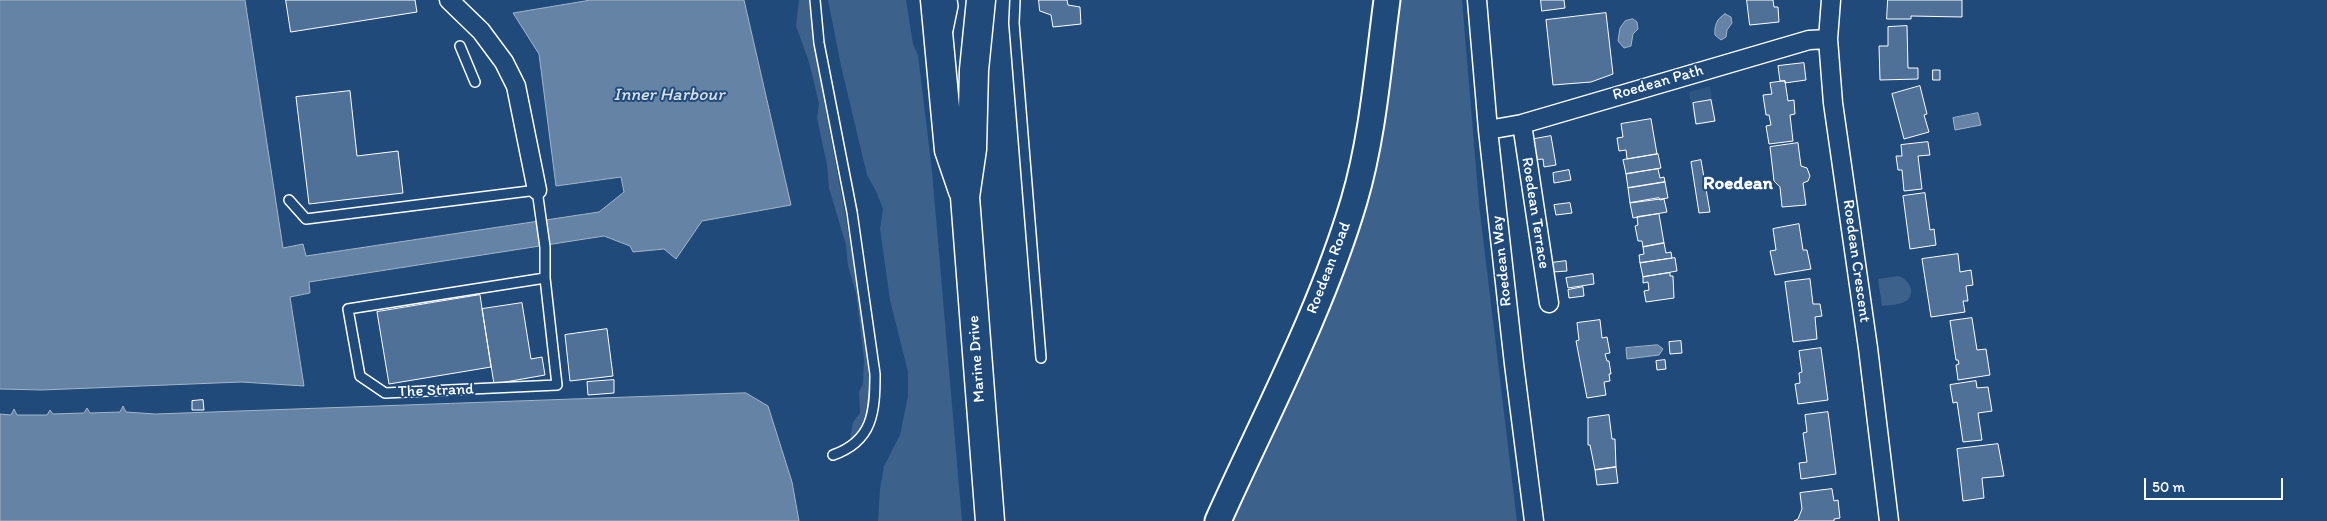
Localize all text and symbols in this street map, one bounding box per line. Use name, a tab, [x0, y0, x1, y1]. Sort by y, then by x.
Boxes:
street label: Roedean Path	[1610, 61, 1706, 105]
water label: Inner Harbour	[614, 84, 724, 106]
street label: Roedean Terrace	[1517, 156, 1553, 270]
district label: Roedean	[1703, 173, 1773, 195]
street label: Roedean Crescent	[1838, 198, 1874, 324]
street label: Roedean Way	[1488, 215, 1516, 307]
street label: Roedean Road	[1303, 219, 1355, 317]
street label: Marine Drive	[964, 315, 990, 403]
street label: The Strand	[398, 380, 474, 402]
scale bar	[2147, 468, 2286, 500]
text: 50 m	[2152, 478, 2185, 496]

